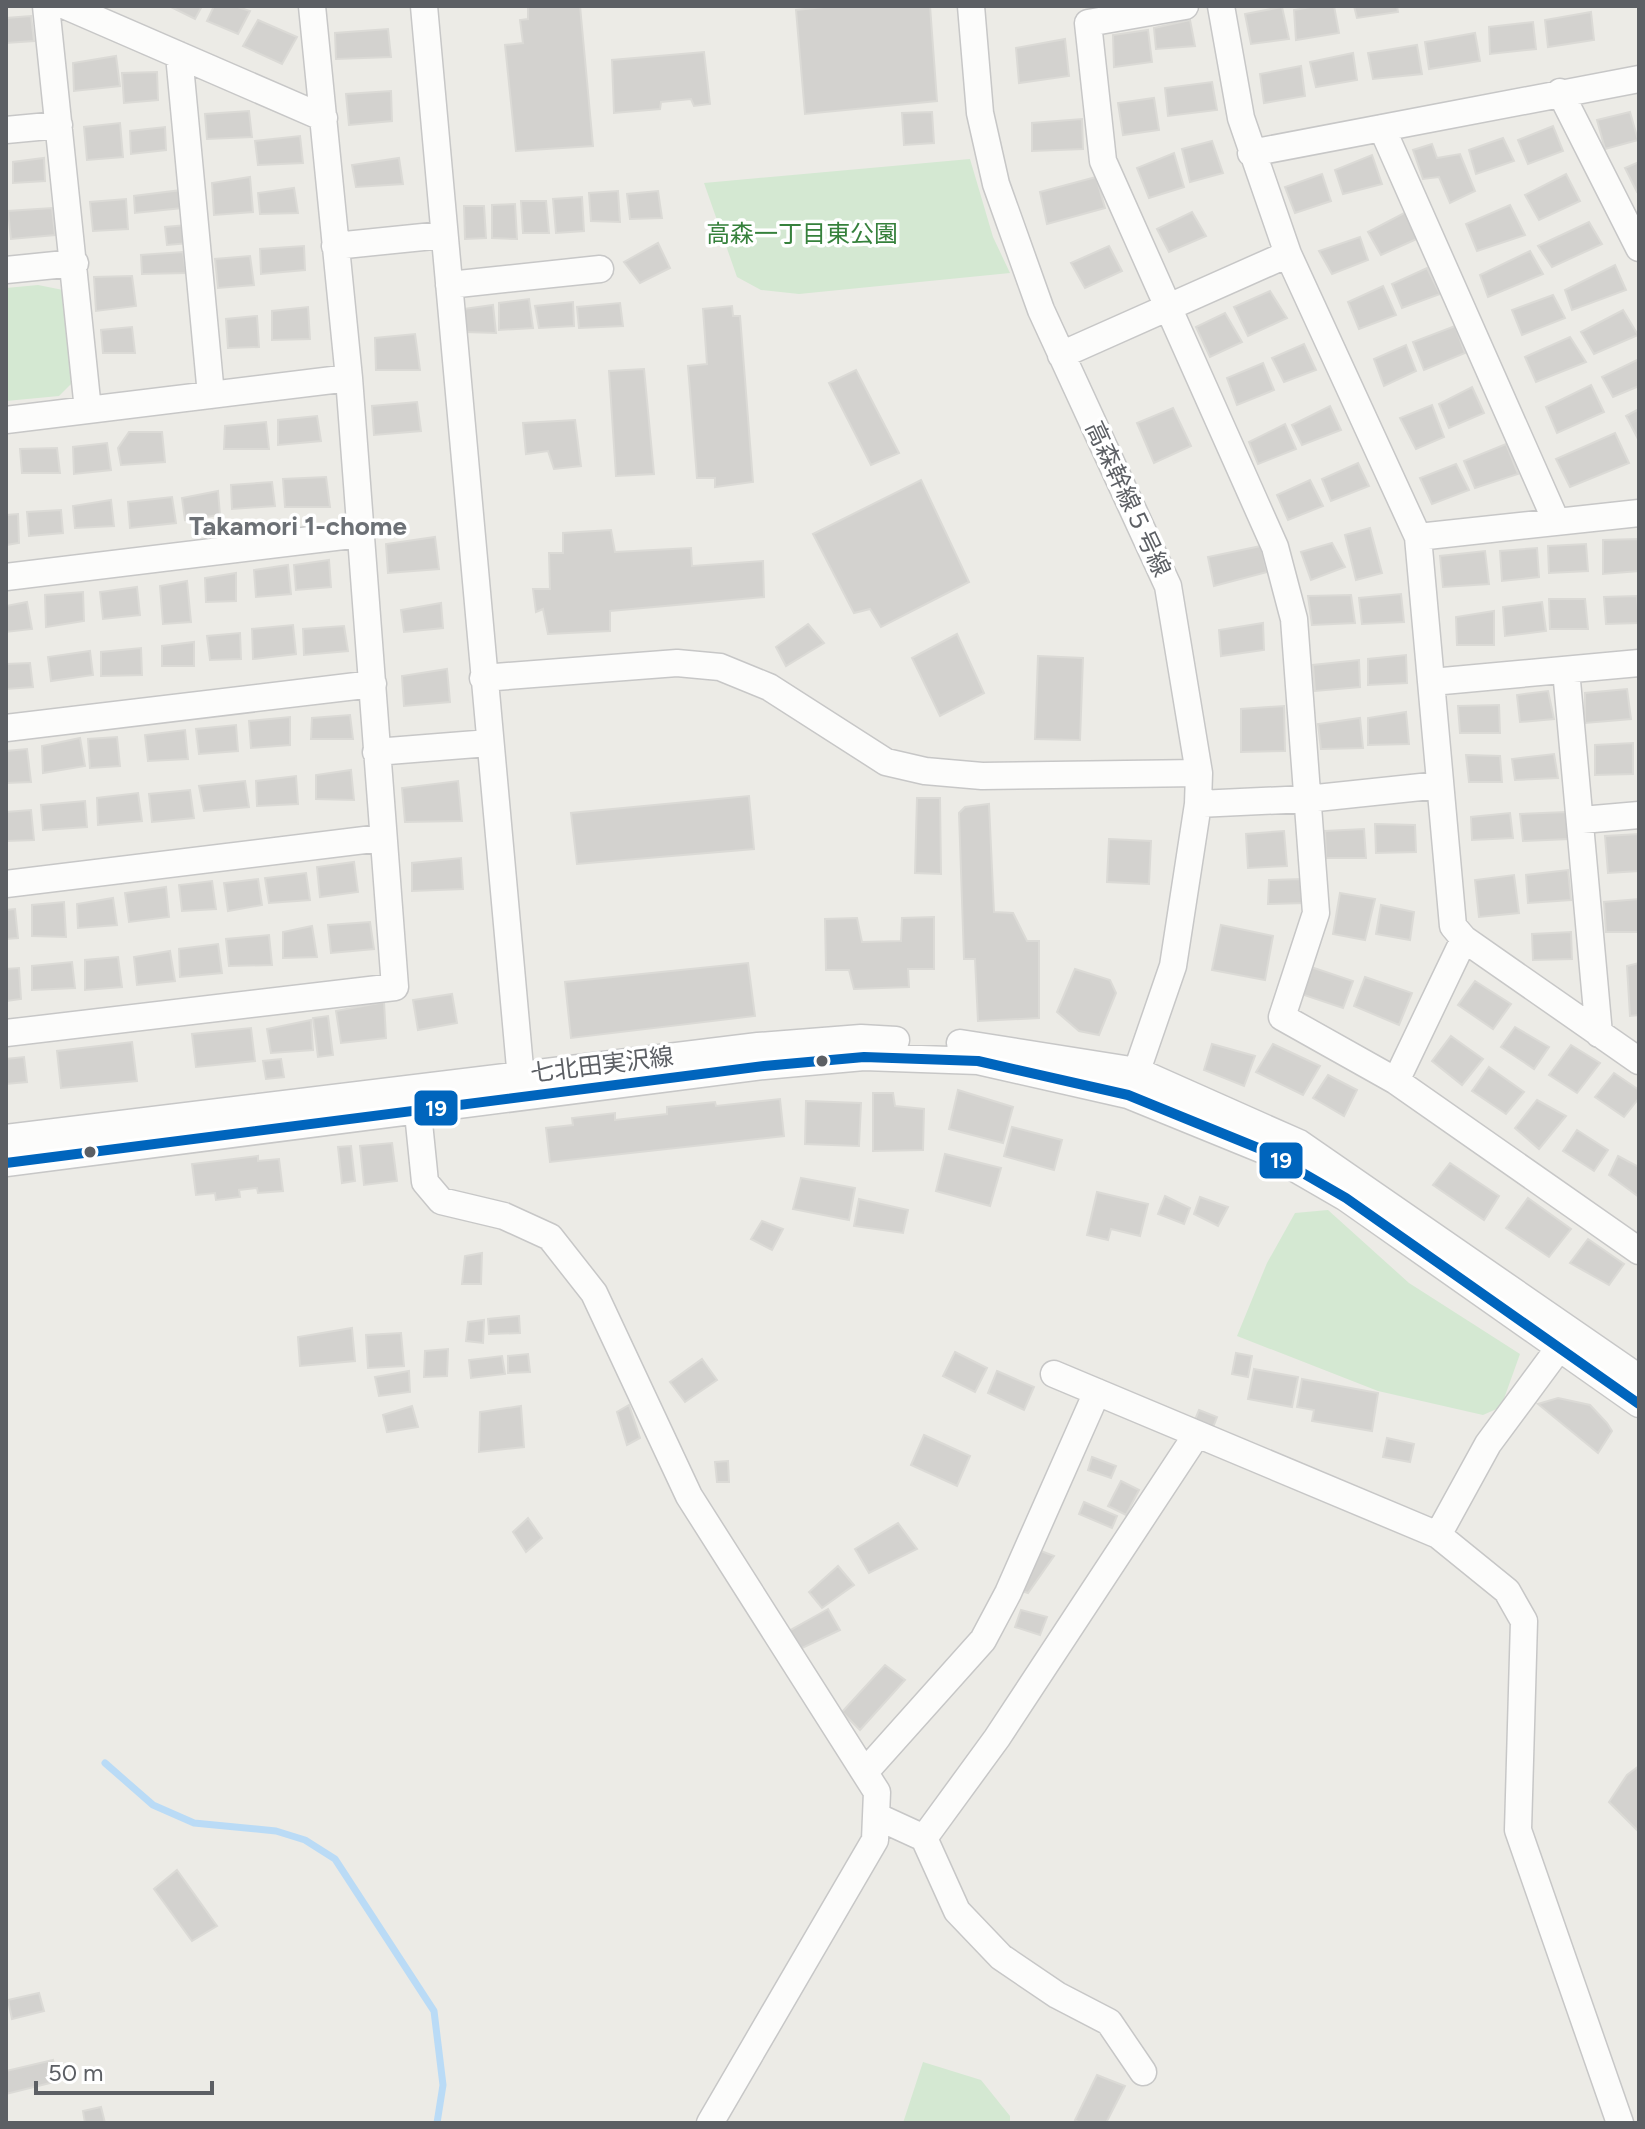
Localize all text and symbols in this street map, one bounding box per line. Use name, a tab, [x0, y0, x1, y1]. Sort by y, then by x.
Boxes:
park label: 高森一丁目東公園	[706, 219, 898, 248]
street label: 高森幹線５号線	[1080, 417, 1177, 581]
district label: Takamori 1-chome	[189, 510, 407, 542]
street label: 七北田実沢線	[529, 1041, 675, 1088]
unlabelled marker	[814, 1053, 830, 1069]
line badge: 19	[413, 1089, 459, 1127]
text: 19	[425, 1095, 447, 1122]
line badge: 19	[1258, 1141, 1304, 1180]
unlabelled marker	[82, 1144, 98, 1160]
text: 19	[1270, 1147, 1292, 1174]
scale bar	[36, 2045, 212, 2095]
text: 50 m	[48, 2058, 104, 2087]

